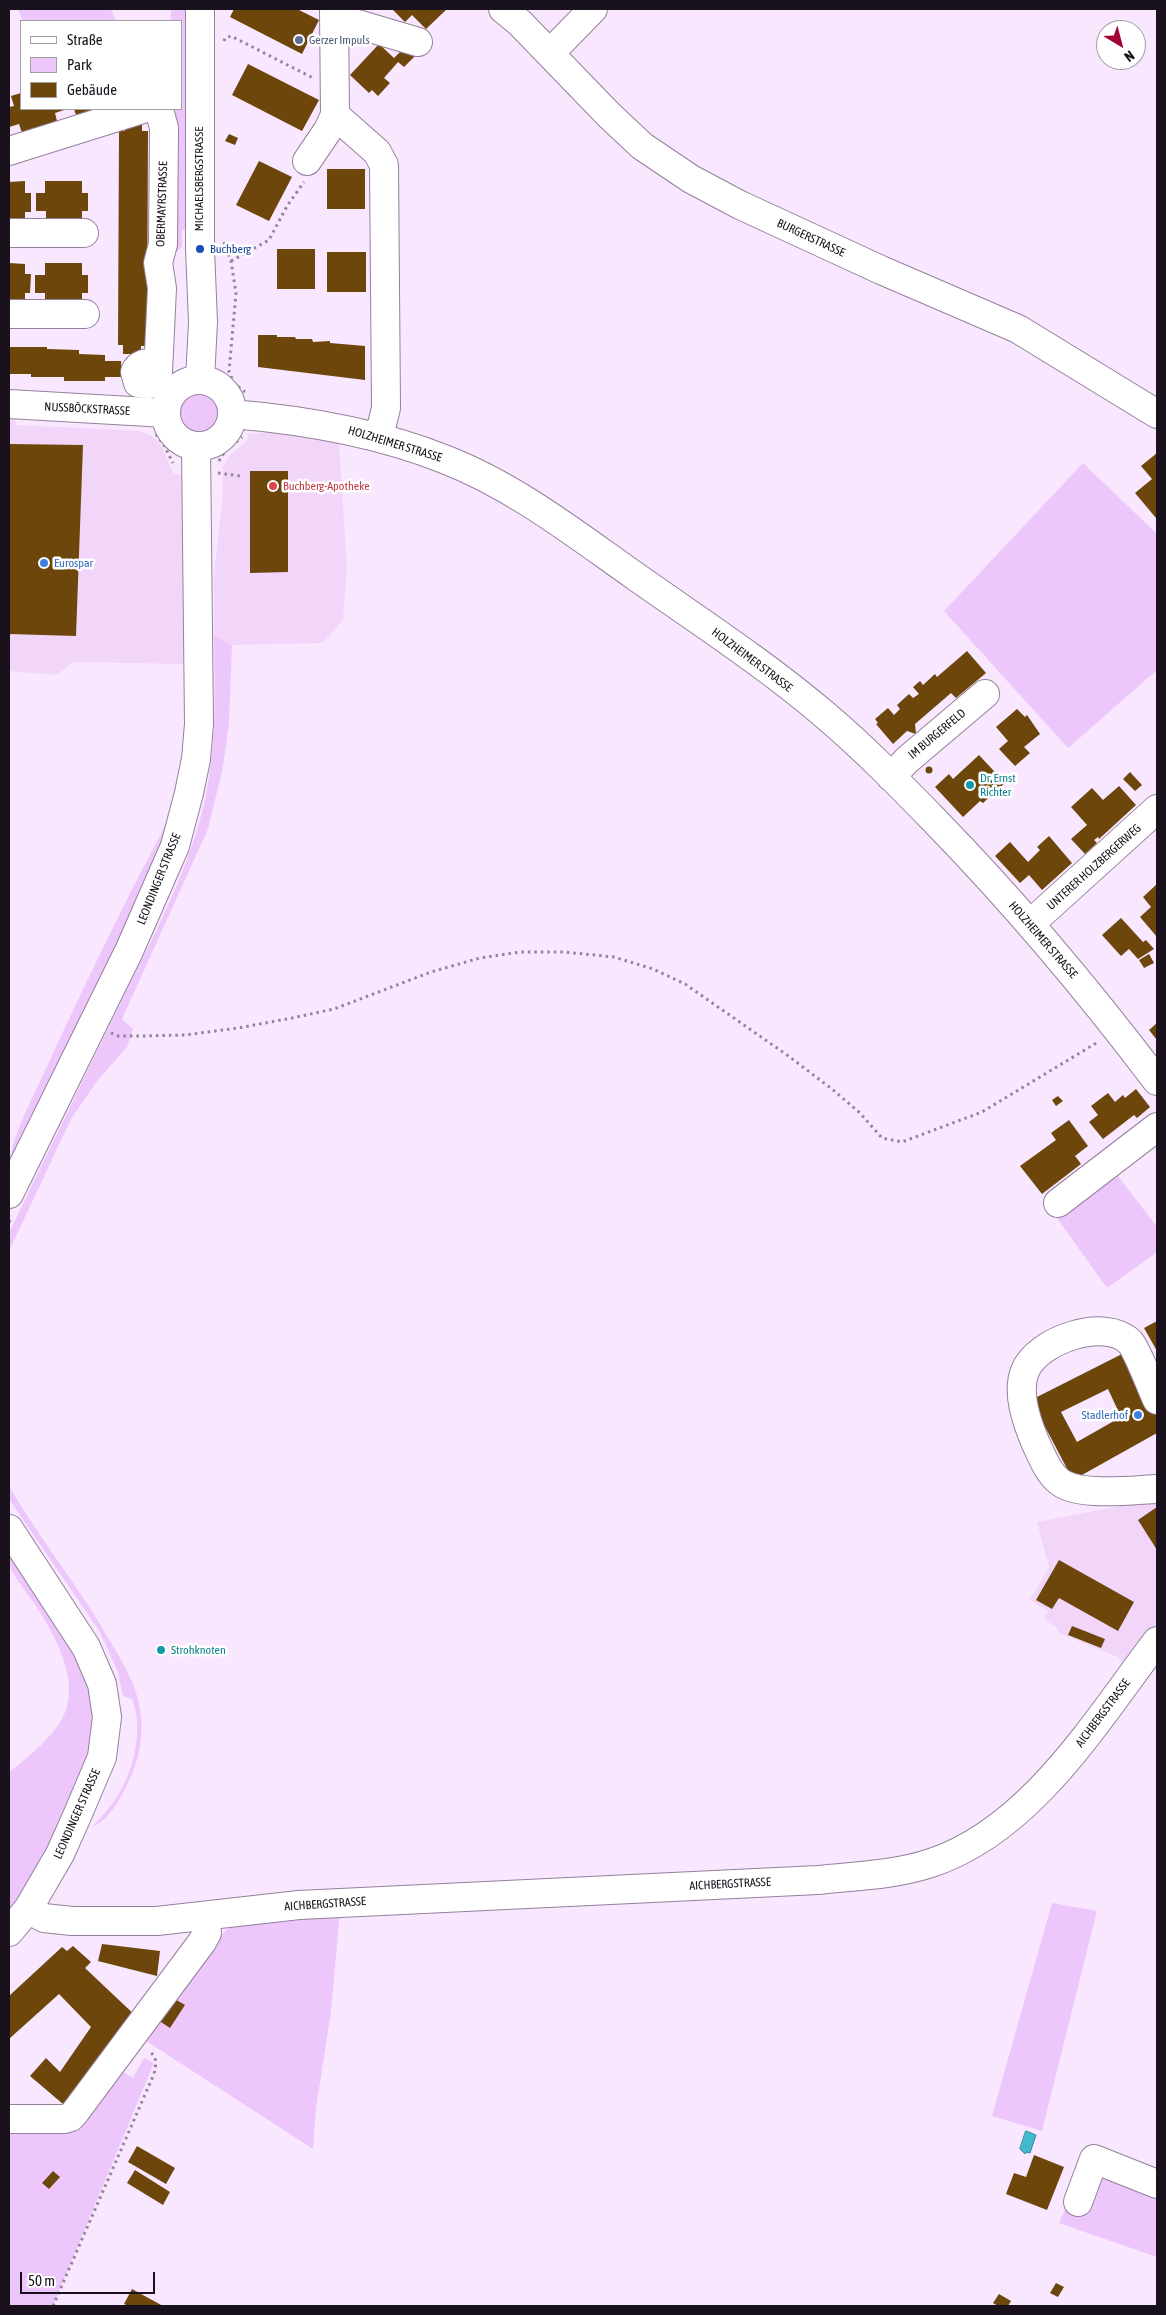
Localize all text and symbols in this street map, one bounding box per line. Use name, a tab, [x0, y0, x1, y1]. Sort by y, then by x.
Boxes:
legend	[20, 20, 182, 110]
north arrow	[1096, 20, 1146, 70]
text: Straße	[67, 31, 103, 48]
place label: Gerzer Impuls	[309, 33, 370, 47]
marker: Gerzer Impuls	[293, 34, 305, 46]
text: N	[1121, 47, 1138, 65]
text: Park	[67, 56, 92, 73]
text: Gebäude	[67, 81, 117, 98]
street label: MICHAELSBERGSTRASSE	[192, 127, 206, 231]
street label: OBERMAYRSTRASSE	[153, 161, 171, 247]
street label: BURGERSTRASSE	[775, 216, 847, 260]
place label: Buchberg	[210, 242, 251, 256]
marker: Buchberg	[194, 243, 206, 255]
street label: NUSSBÖCKSTRASSE	[44, 400, 130, 418]
street label: HOLZHEIMER STRASSE	[346, 423, 444, 465]
place label: Buchberg-Apotheke	[283, 479, 370, 493]
marker: Buchberg-Apotheke	[267, 480, 279, 492]
place label: Eurospar	[54, 556, 93, 570]
marker: Eurospar	[38, 557, 50, 569]
street label: HOLZHEIMER STRASSE	[709, 625, 795, 695]
street label: IM BURGERFELD	[905, 706, 969, 762]
place label: Dr. Ernst Richter	[980, 771, 1016, 799]
marker: Dr. Ernst Richter	[964, 779, 976, 791]
street label: UNTERER HOLZBERGERWEG	[1044, 821, 1144, 913]
street label: LEONDINGER STRASSE	[134, 831, 184, 927]
street label: HOLZHEIMER STRASSE	[1006, 899, 1080, 981]
place label: Stadlerhof	[1081, 1408, 1128, 1422]
marker: Stadlerhof	[1132, 1409, 1144, 1421]
place label: Strohknoten	[171, 1643, 226, 1657]
marker: Strohknoten	[155, 1644, 167, 1656]
street label: AICHBERGSTRASSE	[1073, 1676, 1133, 1750]
street label: LEONDINGER STRASSE	[51, 1767, 103, 1861]
street label: AICHBERGSTRASSE	[689, 1875, 771, 1893]
street label: AICHBERGSTRASSE	[284, 1894, 366, 1914]
scale bar	[22, 2262, 158, 2294]
text: 50 m	[28, 2272, 55, 2289]

